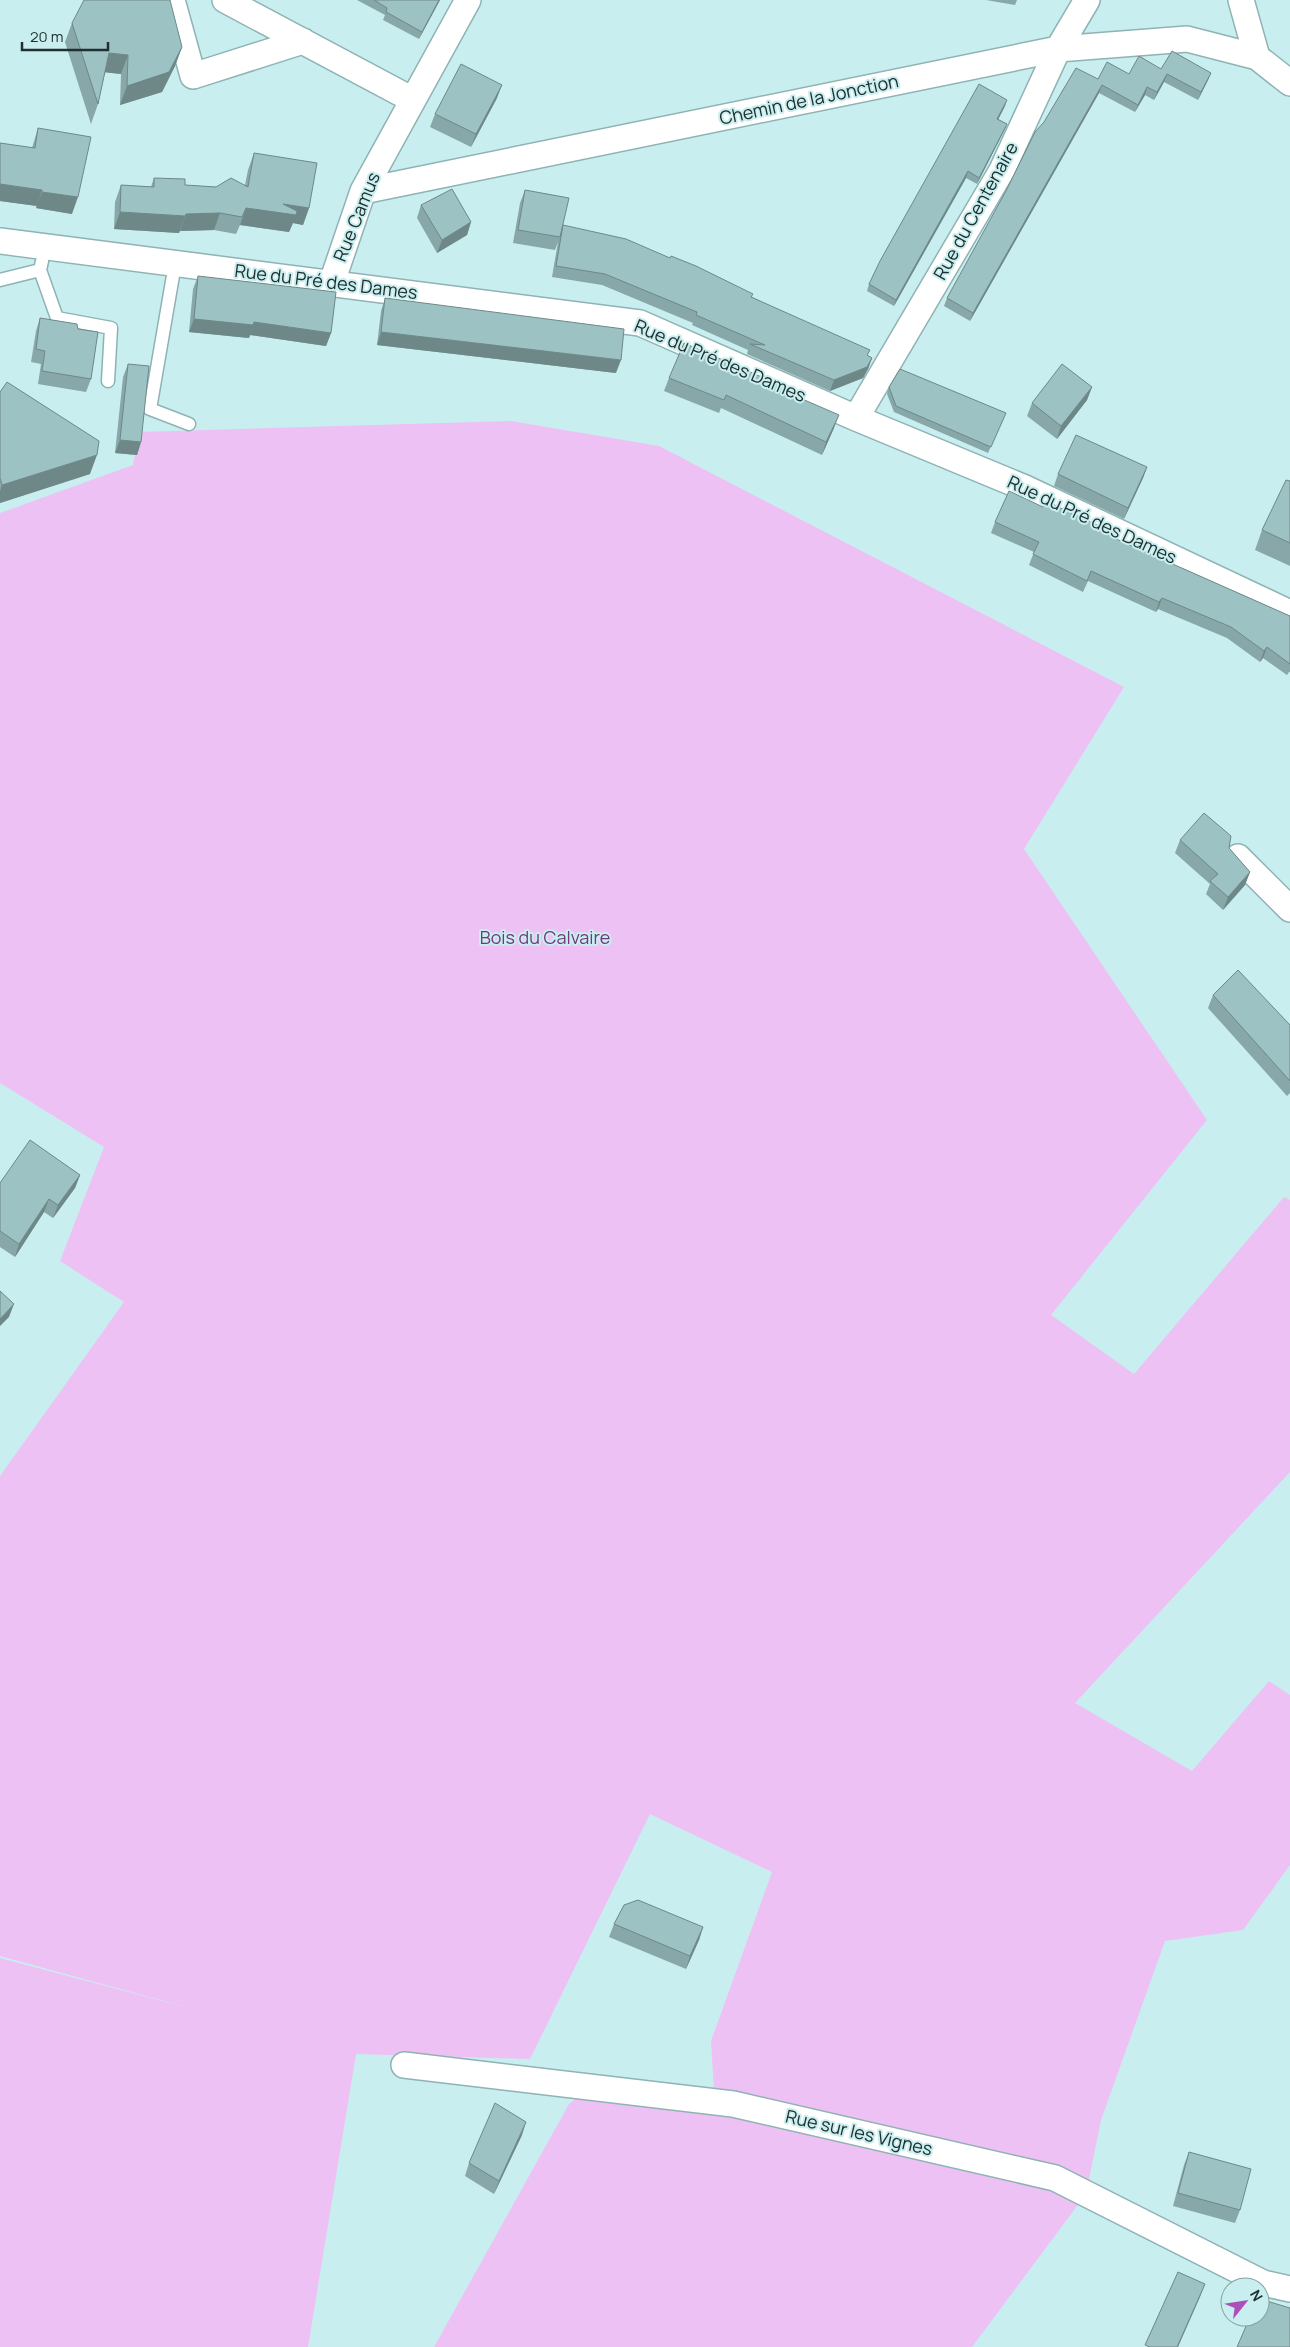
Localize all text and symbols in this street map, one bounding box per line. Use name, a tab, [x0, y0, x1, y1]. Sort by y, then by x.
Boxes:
scale bar	[22, 20, 109, 52]
text: 20 m	[30, 26, 63, 47]
street label: Chemin de la Jonction	[717, 68, 901, 130]
street label: Rue du Centenaire	[927, 137, 1023, 284]
street label: Rue Camus	[327, 168, 385, 265]
street label: Rue du Pré des Dames	[233, 258, 419, 304]
street label: Rue du Pré des Dames	[631, 313, 810, 407]
street label: Rue du Pré des Dames	[1004, 469, 1181, 569]
park label: Bois du Calvaire	[480, 925, 610, 949]
street label: Rue sur les Vignes	[783, 2103, 935, 2161]
north arrow	[1220, 2277, 1270, 2327]
text: N	[1246, 2286, 1267, 2304]

